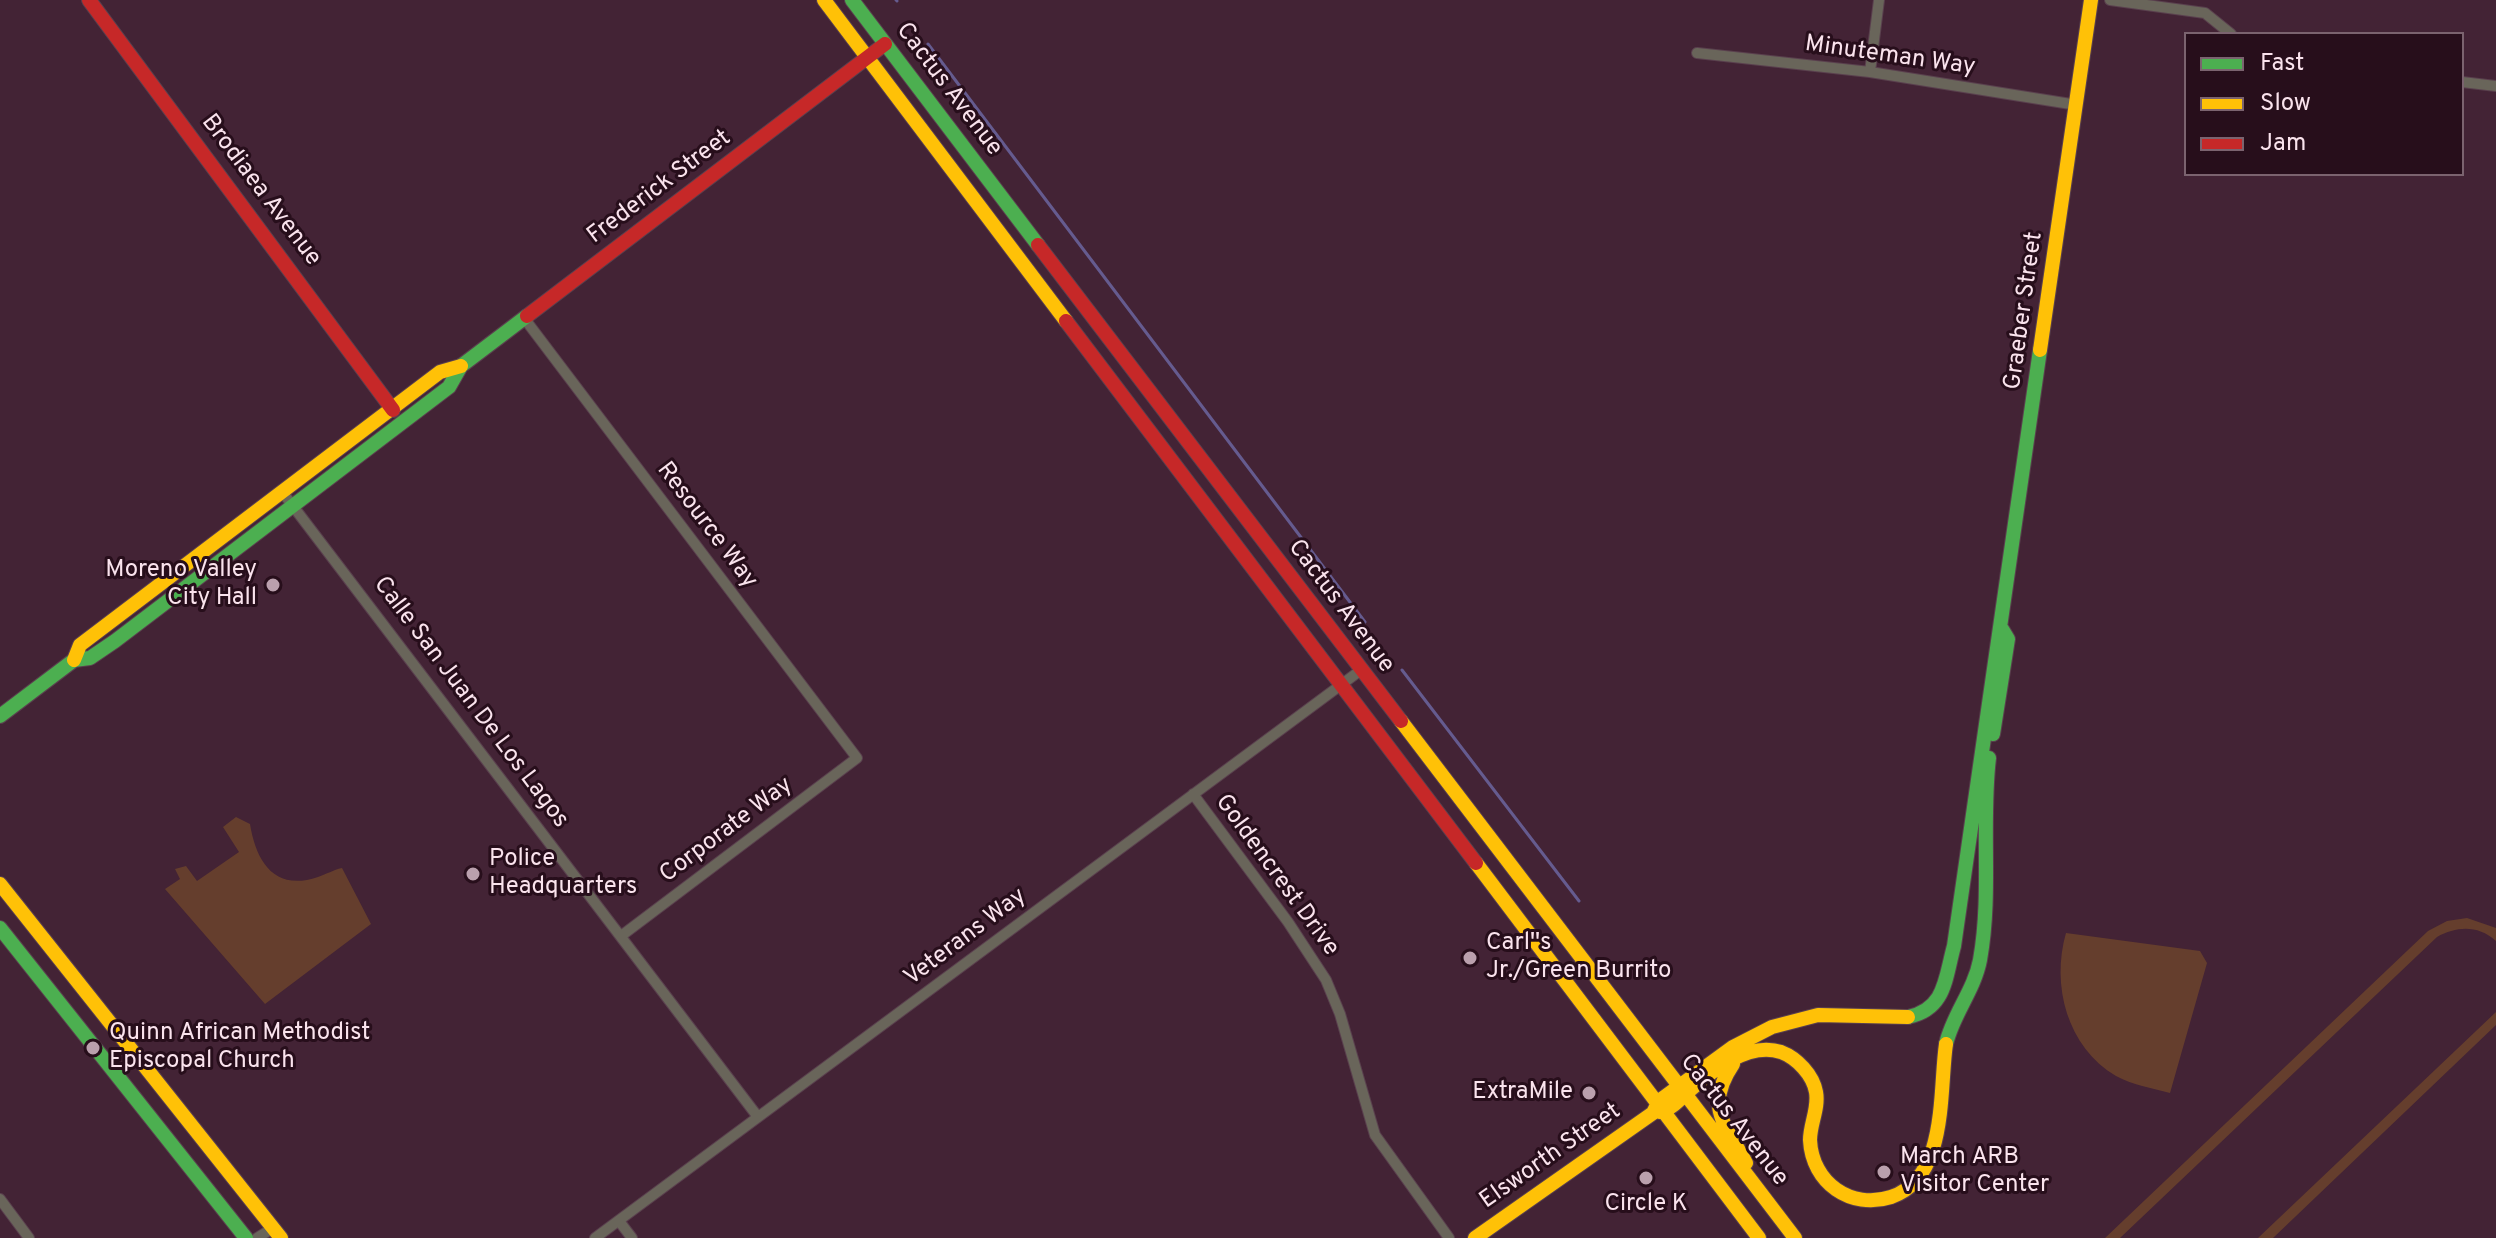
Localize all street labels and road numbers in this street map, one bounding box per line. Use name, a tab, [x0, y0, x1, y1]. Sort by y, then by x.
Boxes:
street label: Cactus Avenue	[889, 18, 1007, 162]
street label: Minuteman Way	[1803, 31, 1977, 83]
street label: Brodiaea Avenue	[194, 110, 326, 272]
street label: Frederick Street	[583, 125, 737, 251]
street label: Graeber Street	[2000, 230, 2050, 392]
street label: Resource Way	[649, 457, 763, 595]
street label: Cactus Avenue	[1281, 535, 1399, 679]
street label: Calle San Juan De Los Lagos	[366, 572, 574, 834]
street label: Corporate Way	[655, 772, 799, 890]
street label: Goldencrest Drive	[1208, 790, 1344, 962]
street label: Veterans Way	[899, 883, 1033, 993]
street label: Cactus Avenue	[1673, 1049, 1793, 1193]
street label: Elsworth Street	[1475, 1098, 1627, 1216]

